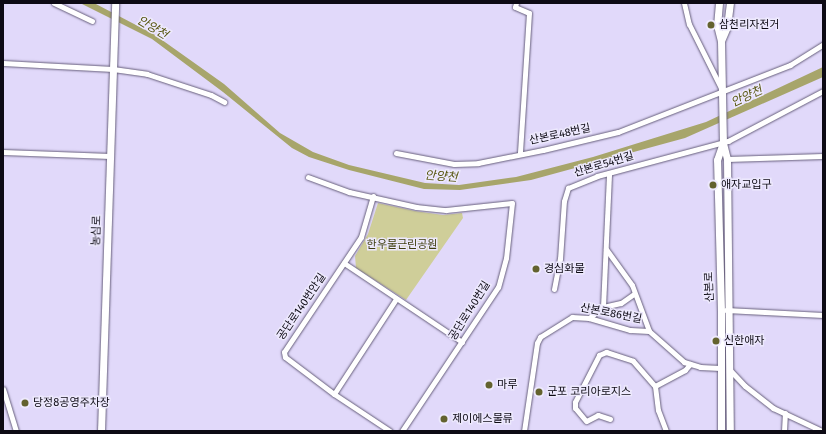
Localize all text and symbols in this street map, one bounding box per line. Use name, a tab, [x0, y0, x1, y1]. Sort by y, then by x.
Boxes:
water label: 안양천	[134, 13, 170, 43]
place label: 삼천리자전거	[719, 18, 780, 32]
marker: 삼천리자전거	[706, 20, 716, 30]
water label: 안양천	[729, 83, 765, 111]
street label: 산본로48번길	[528, 122, 592, 148]
street label: 산본로54번길	[572, 150, 636, 180]
water label: 안양천	[424, 169, 458, 185]
place label: 애자교입구	[721, 178, 772, 192]
marker: 애자교입구	[708, 180, 718, 190]
street label: 농심로	[90, 216, 104, 246]
park label: 한우물근린공원	[367, 238, 437, 252]
place label: 경심화물	[544, 262, 584, 276]
marker: 경심화물	[531, 264, 541, 274]
street label: 공단로140번안길	[275, 271, 329, 343]
street label: 산본로	[703, 272, 717, 302]
street label: 공단로140번길	[447, 279, 493, 343]
street label: 산본로86번길	[579, 302, 643, 326]
place label: 신한애자	[724, 334, 764, 348]
marker: 신한애자	[711, 336, 721, 346]
place label: 마루	[497, 378, 517, 392]
marker: 마루	[484, 380, 494, 390]
place label: 군포 코리아로지스	[547, 385, 631, 399]
marker: 군포 코리아로지스	[534, 387, 544, 397]
place label: 당정8공영주차장	[33, 396, 110, 410]
marker: 당정8공영주차장	[20, 398, 30, 408]
place label: 제이에스물류	[452, 412, 513, 426]
marker: 제이에스물류	[439, 414, 449, 424]

